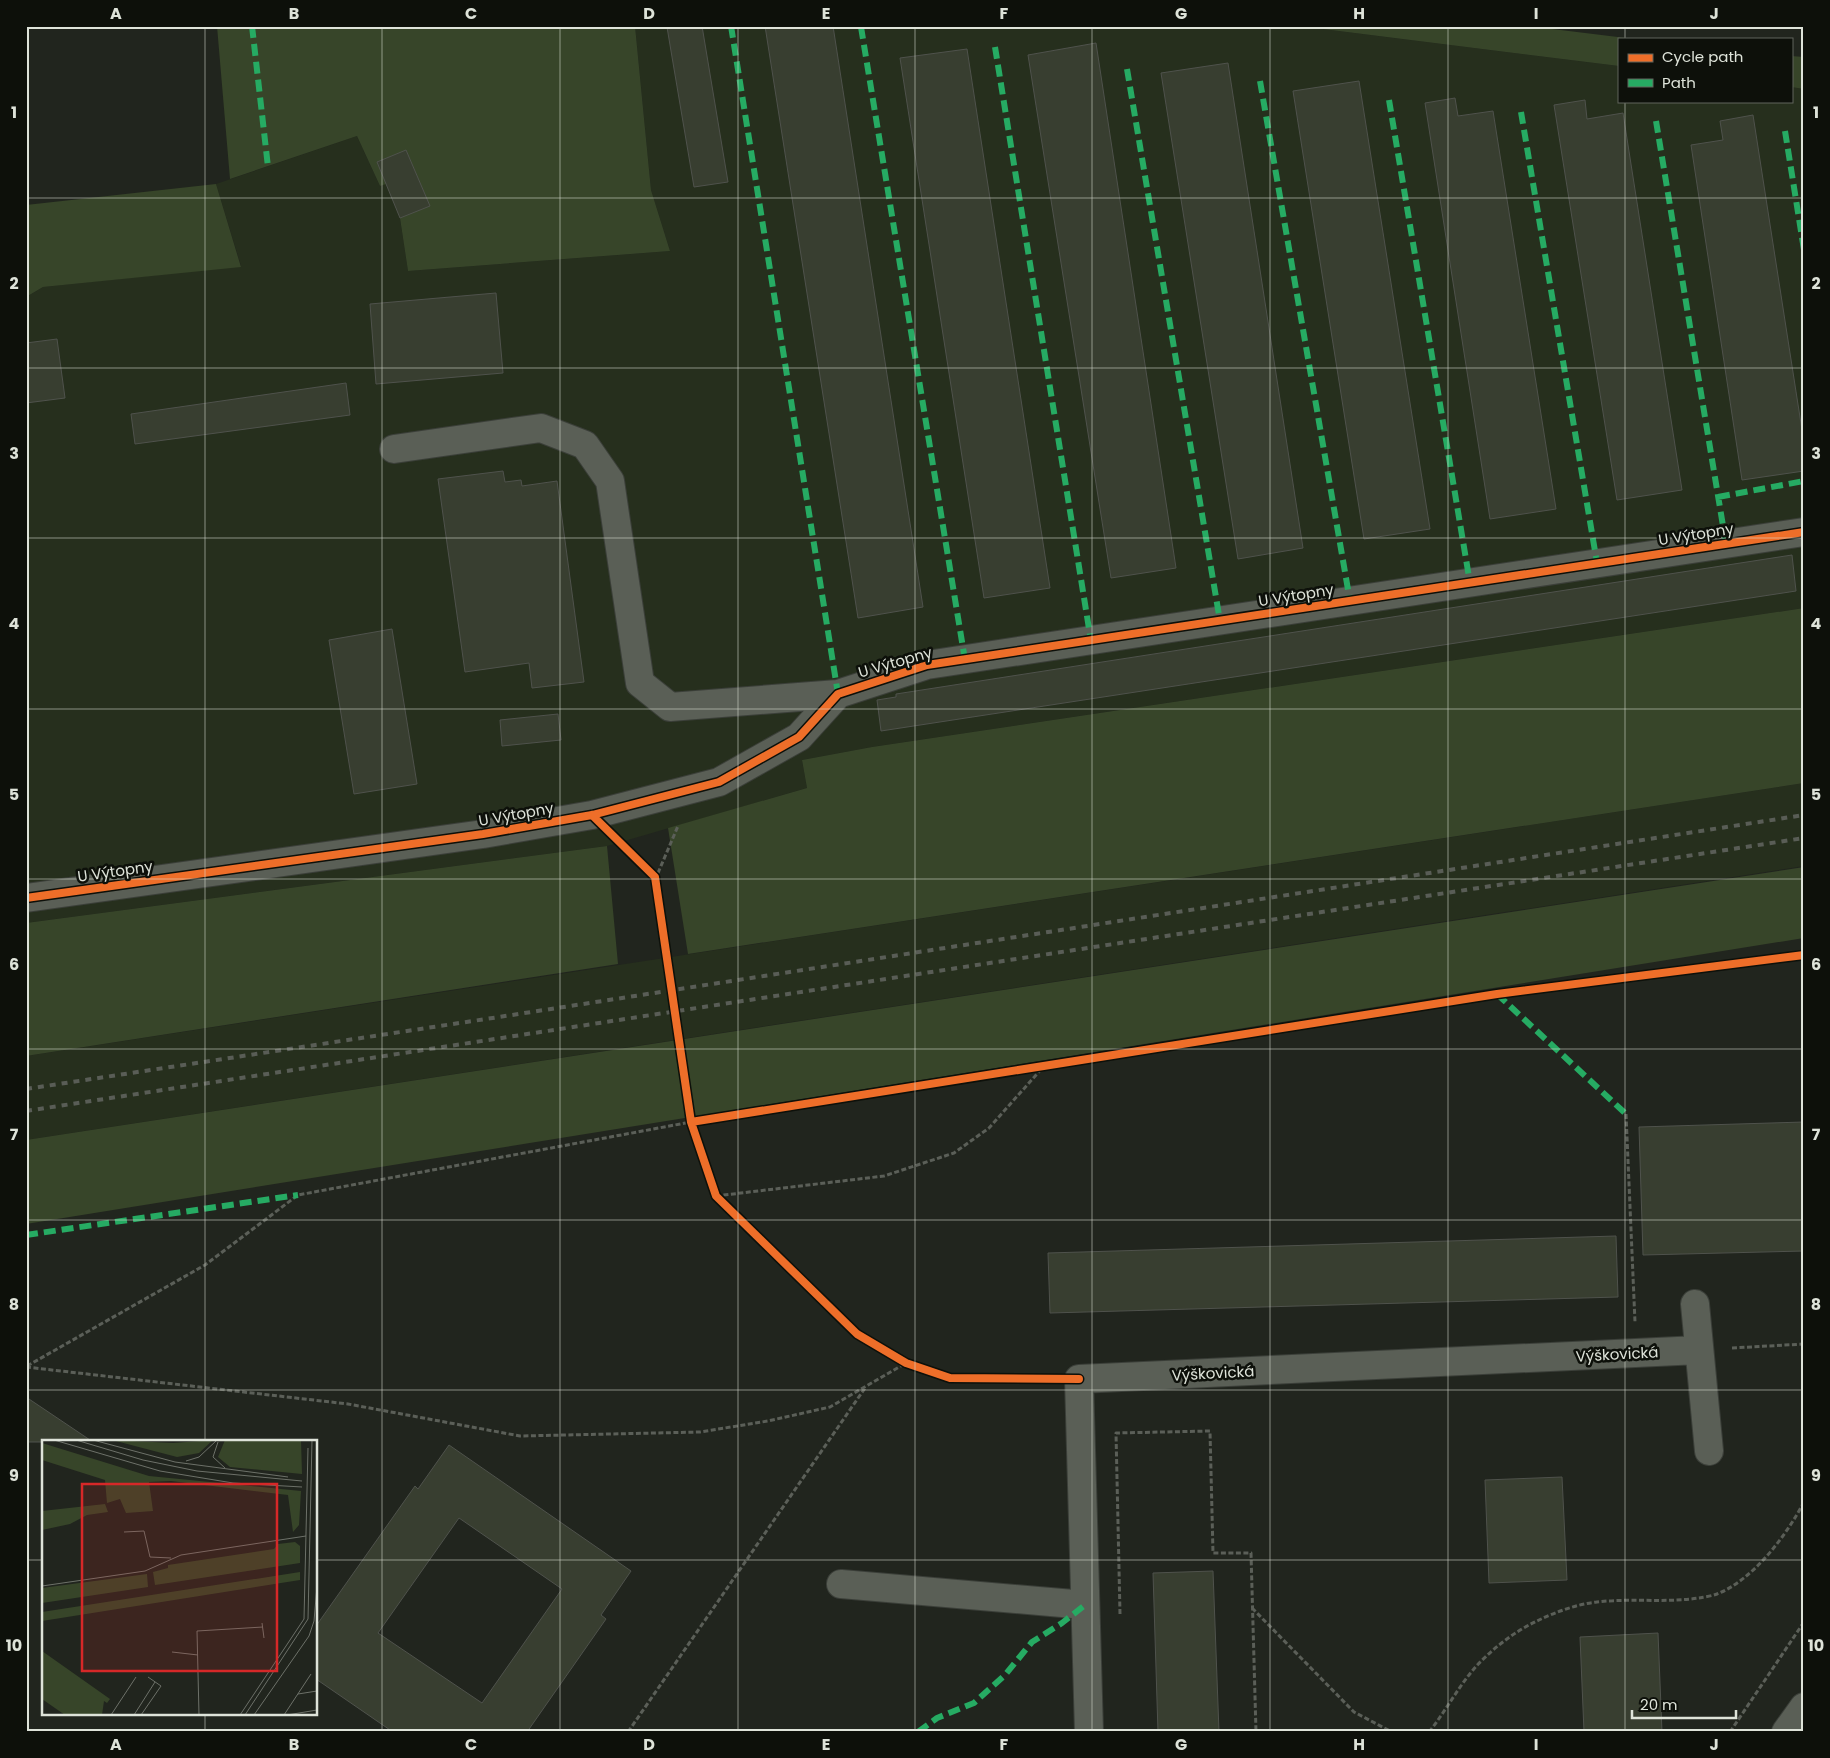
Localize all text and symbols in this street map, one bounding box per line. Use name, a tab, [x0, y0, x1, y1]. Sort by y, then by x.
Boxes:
text: A	[110, 2, 122, 25]
text: B	[289, 2, 299, 25]
text: C	[465, 2, 477, 25]
text: D	[643, 2, 655, 25]
text: E	[822, 2, 830, 25]
text: F	[1000, 2, 1009, 25]
text: G	[1175, 2, 1187, 25]
text: H	[1353, 2, 1365, 25]
text: I	[1534, 2, 1538, 25]
text: J	[1709, 2, 1719, 25]
legend	[1618, 38, 1792, 102]
text: Cycle path	[1662, 46, 1743, 67]
text: Path	[1662, 72, 1696, 93]
text: 1	[11, 101, 17, 124]
text: 1	[1813, 101, 1819, 124]
text: 2	[9, 272, 19, 295]
text: 2	[1811, 272, 1821, 295]
text: 3	[9, 442, 19, 465]
text: 3	[1811, 442, 1821, 465]
street label: U Výtopny	[1657, 518, 1736, 550]
street label: U Výtopny	[1257, 579, 1336, 611]
text: 4	[9, 612, 20, 635]
text: 4	[1811, 612, 1822, 635]
street label: U Výtopny	[856, 641, 935, 683]
text: 5	[9, 783, 19, 806]
text: 5	[1811, 783, 1821, 806]
street label: U Výtopny	[477, 797, 556, 831]
street label: U Výtopny	[76, 855, 155, 887]
text: 6	[9, 953, 19, 976]
text: 6	[1811, 953, 1821, 976]
text: 7	[10, 1123, 19, 1146]
text: 7	[1812, 1123, 1821, 1146]
text: 8	[9, 1293, 19, 1316]
text: 8	[1811, 1293, 1821, 1316]
street label: Výškovická	[1575, 1341, 1659, 1367]
street label: Výškovická	[1171, 1360, 1255, 1386]
inset map	[42, 1440, 318, 1716]
text: 9	[9, 1464, 19, 1487]
text: 9	[1811, 1464, 1821, 1487]
text: 10	[6, 1634, 22, 1657]
text: 10	[1808, 1634, 1824, 1657]
scale bar	[1632, 1688, 1736, 1720]
text: 20 m	[1640, 1694, 1678, 1715]
text: A	[110, 1733, 122, 1756]
text: B	[289, 1733, 299, 1756]
text: C	[465, 1733, 477, 1756]
text: D	[643, 1733, 655, 1756]
text: E	[822, 1733, 830, 1756]
text: F	[1000, 1733, 1009, 1756]
text: G	[1175, 1733, 1187, 1756]
text: H	[1353, 1733, 1365, 1756]
text: I	[1534, 1733, 1538, 1756]
text: J	[1709, 1733, 1719, 1756]

